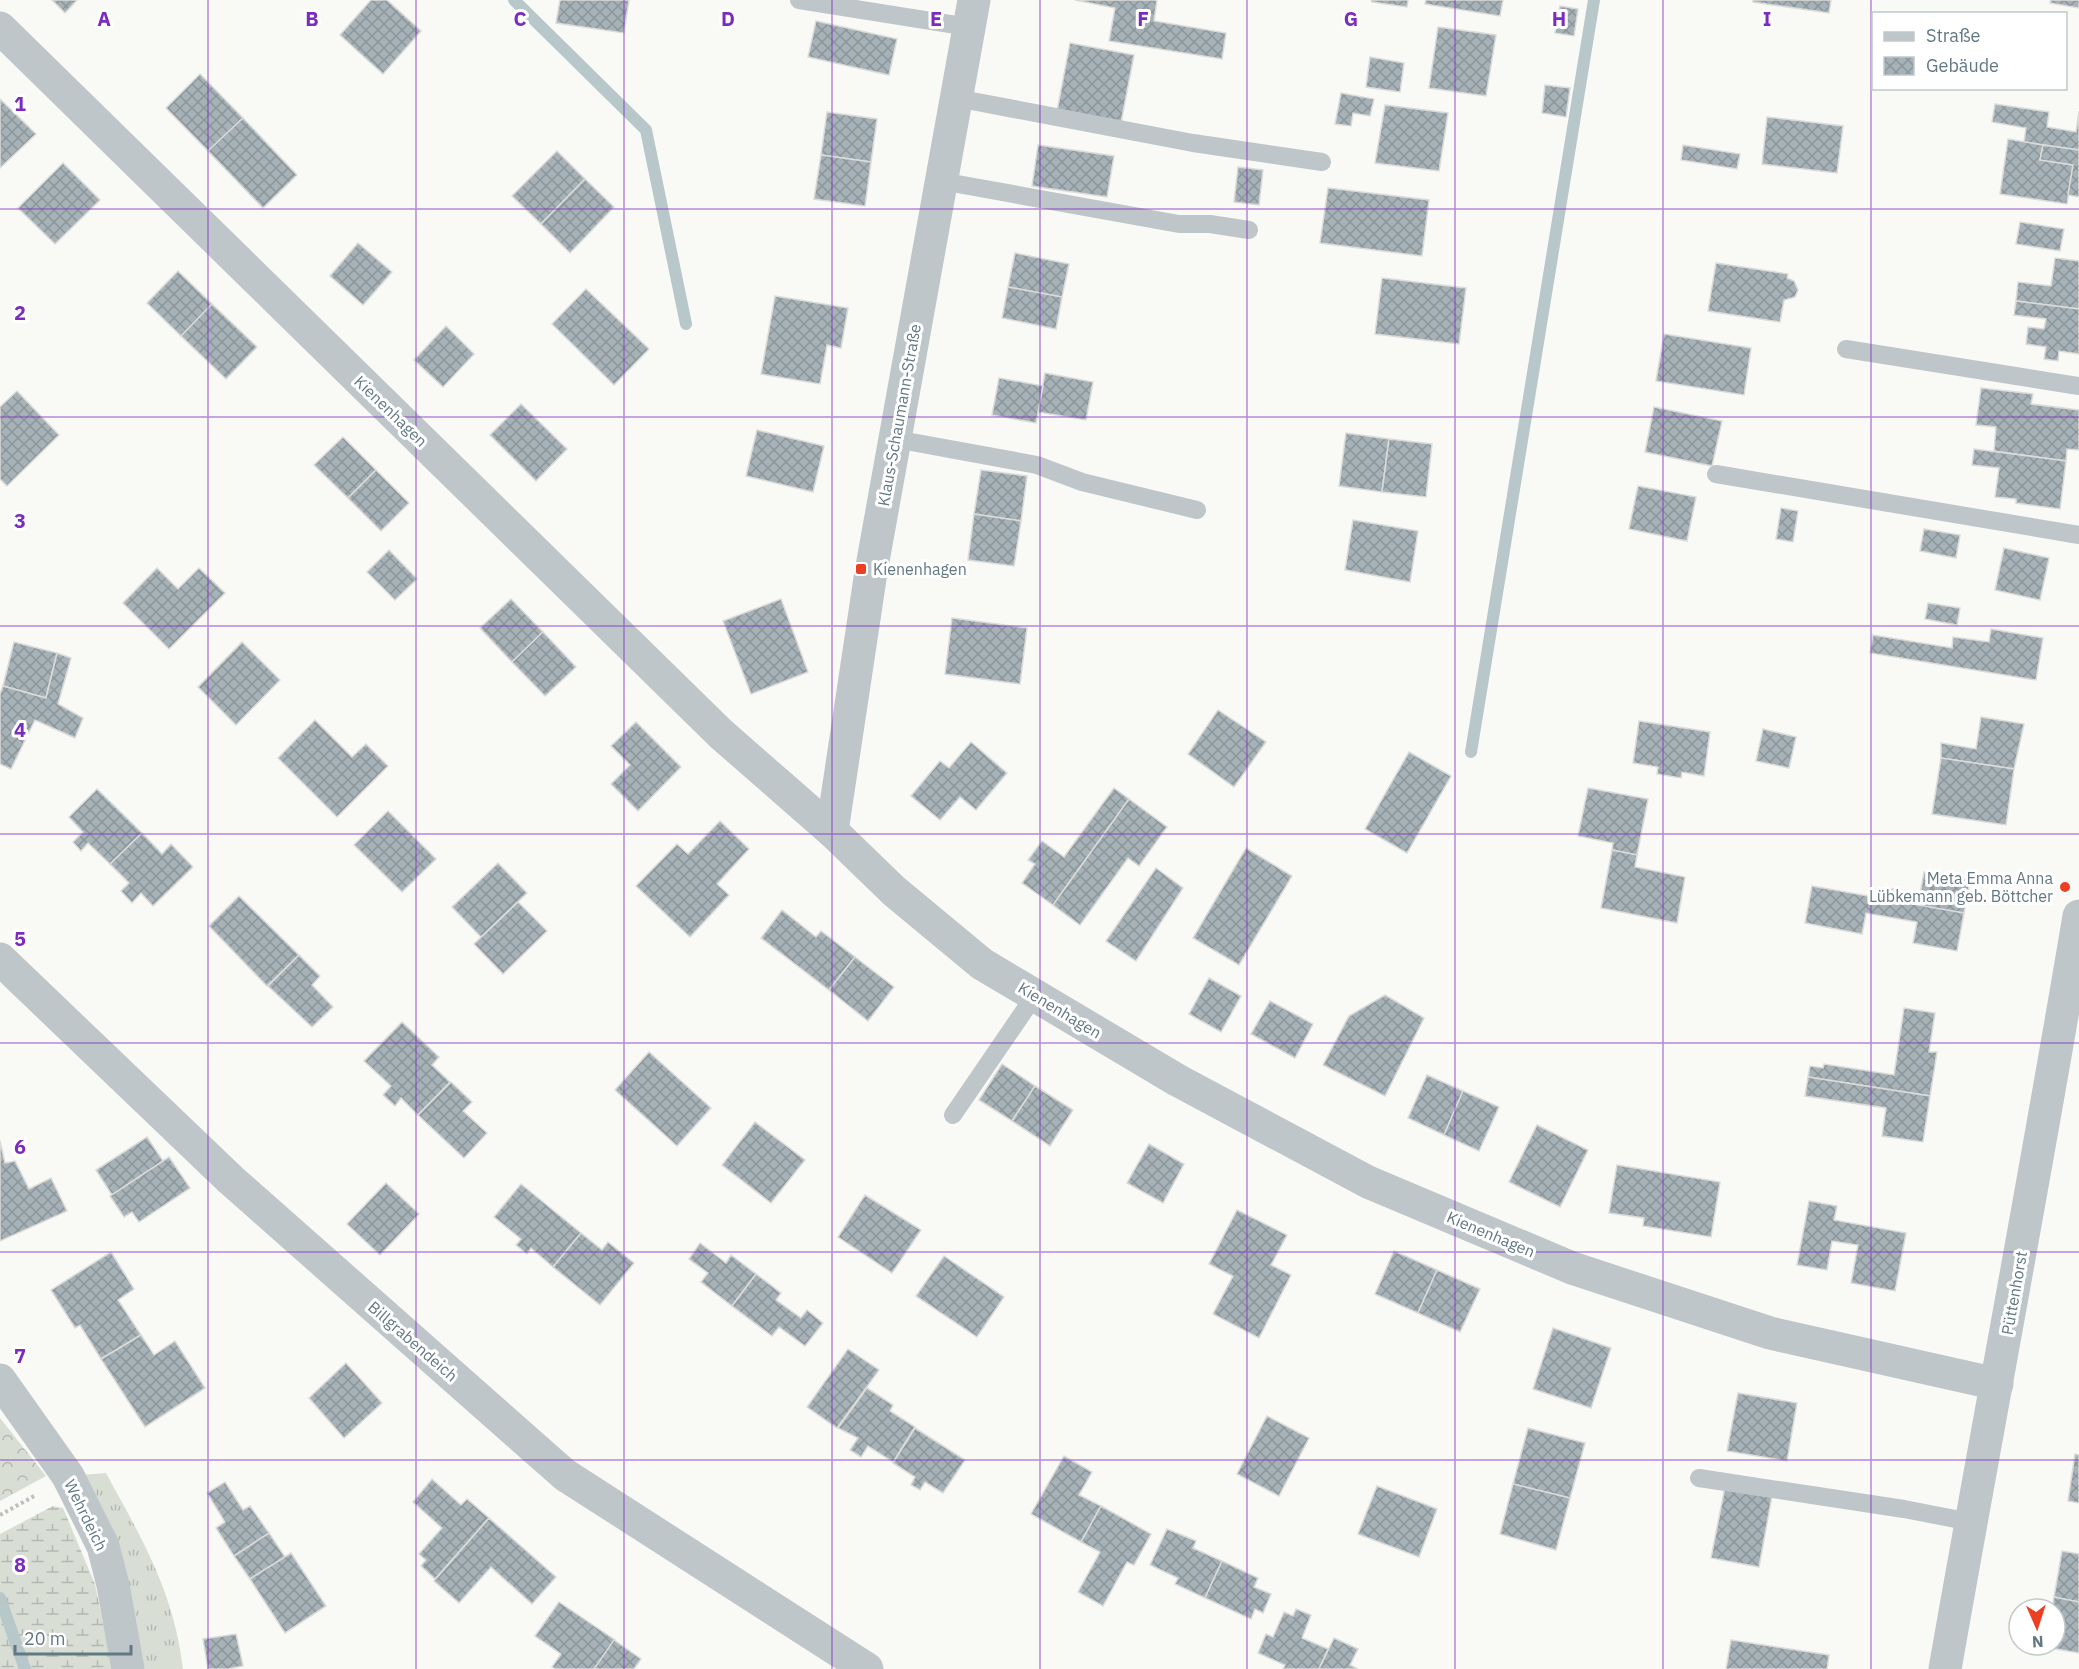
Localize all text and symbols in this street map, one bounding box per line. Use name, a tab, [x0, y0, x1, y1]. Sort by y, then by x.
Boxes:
text: A	[97, 5, 111, 32]
text: B	[305, 5, 319, 32]
text: C	[513, 5, 527, 32]
text: D	[721, 5, 735, 32]
text: E	[930, 5, 942, 32]
text: F	[1137, 5, 1149, 32]
text: G	[1344, 5, 1358, 32]
text: H	[1552, 5, 1566, 32]
text: I	[1763, 5, 1771, 32]
legend	[1872, 12, 2067, 90]
text: Straße	[1926, 24, 1980, 47]
text: Gebäude	[1926, 54, 1999, 77]
text: 1	[14, 90, 26, 117]
text: 2	[14, 299, 26, 326]
street label: Klaus-Schaumann-Straße	[873, 322, 925, 508]
street label: Kienenhagen	[350, 371, 432, 451]
text: 3	[14, 507, 26, 534]
place label: Kienenhagen	[873, 559, 967, 579]
marker: Kienenhagen	[854, 562, 868, 576]
text: 4	[14, 716, 26, 743]
place label: Meta Emma Anna Lübkemann geb. Böttcher	[1869, 868, 2053, 906]
marker: Meta Emma Anna Lübkemann geb. Böttcher	[2058, 880, 2072, 894]
text: 5	[14, 925, 26, 952]
street label: Kienenhagen	[1015, 977, 1105, 1043]
text: 6	[14, 1133, 26, 1160]
street label: Kienenhagen	[1444, 1206, 1538, 1262]
street label: Püttenhorst	[1997, 1249, 2031, 1337]
street label: Billgrabendeich	[364, 1297, 462, 1385]
text: 7	[14, 1342, 26, 1369]
street label: Wehrdeich	[60, 1476, 112, 1554]
text: 8	[14, 1551, 26, 1578]
north arrow	[2007, 1597, 2067, 1657]
scale bar	[15, 1618, 130, 1656]
text: 20 m	[24, 1627, 66, 1650]
text: N	[2031, 1632, 2044, 1652]

